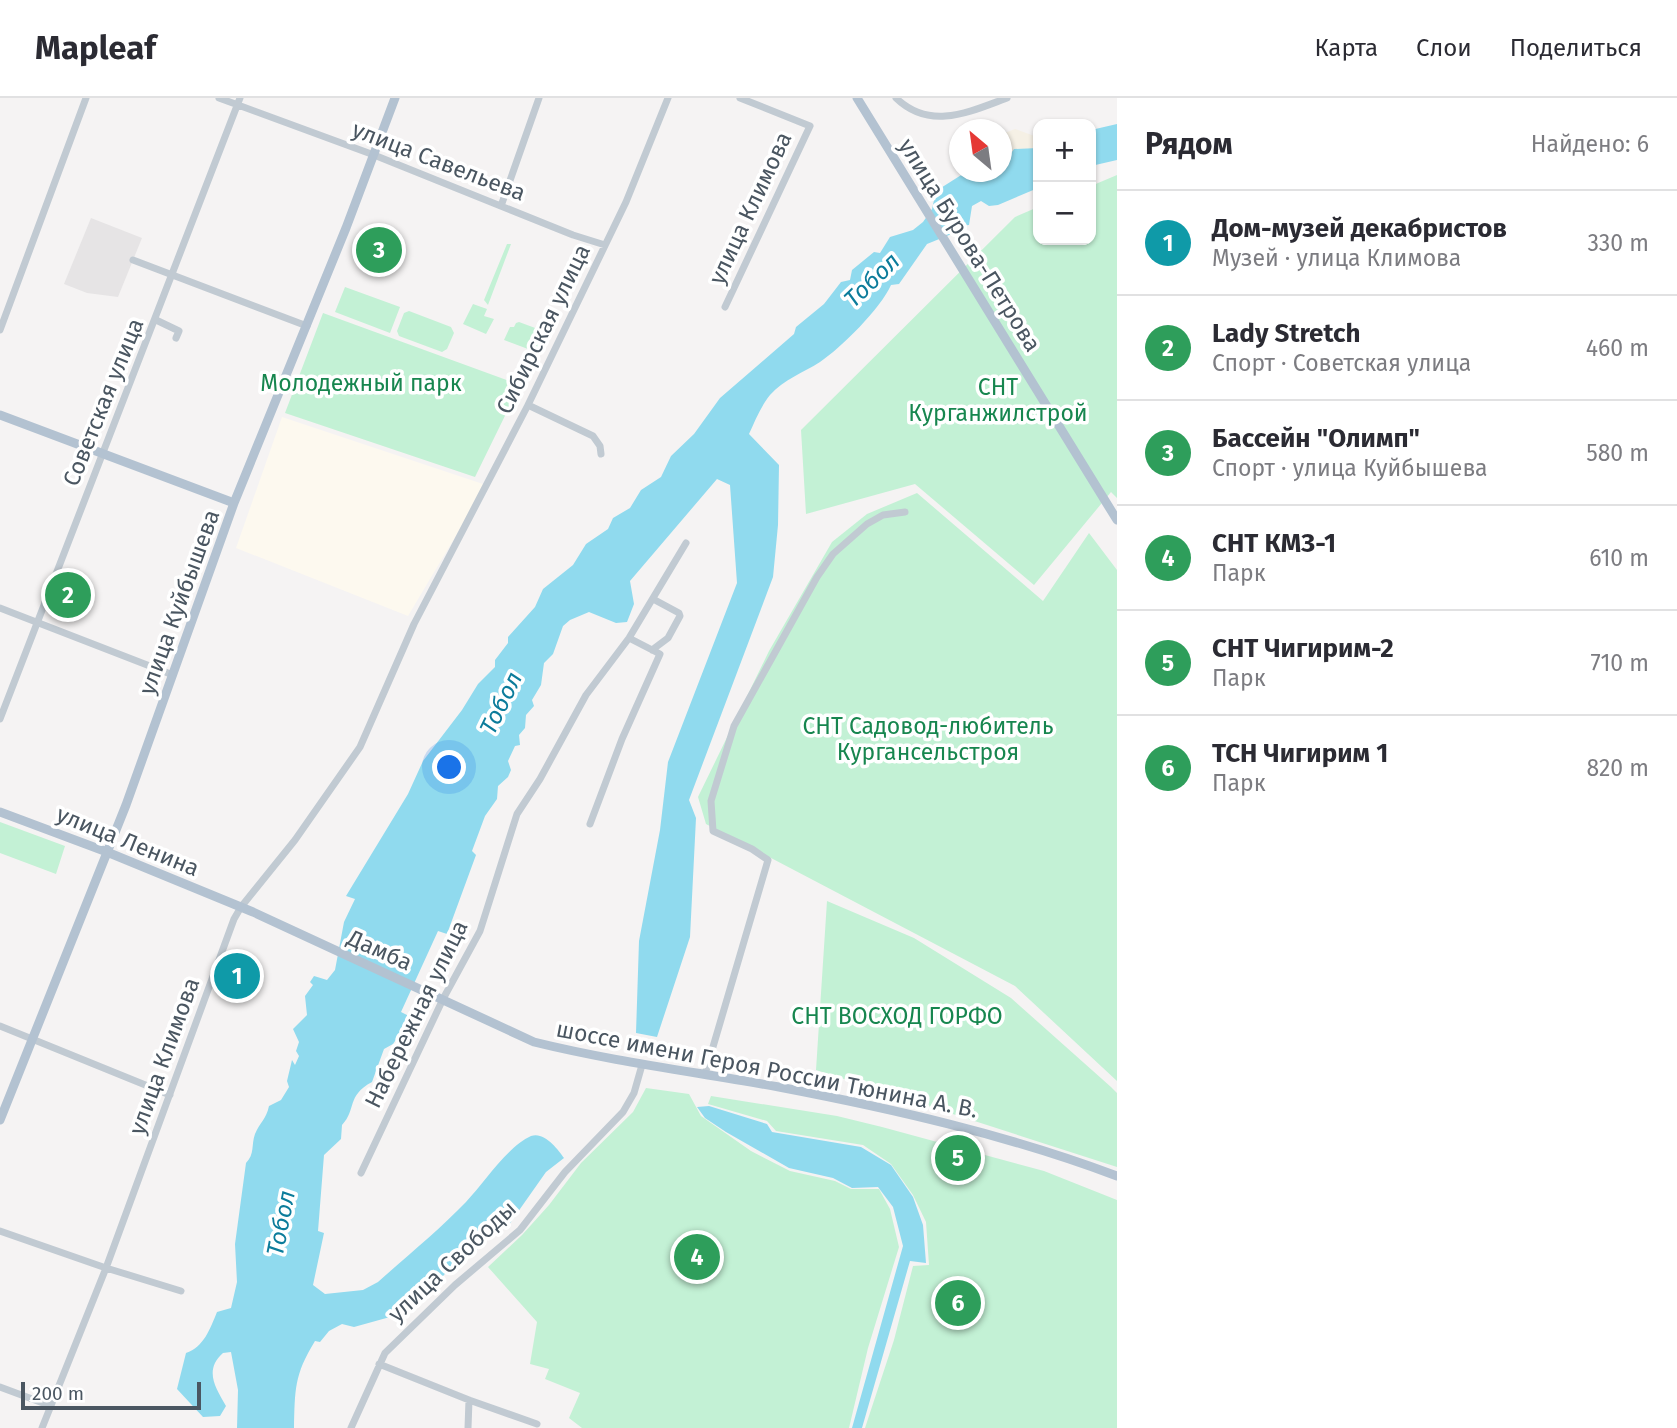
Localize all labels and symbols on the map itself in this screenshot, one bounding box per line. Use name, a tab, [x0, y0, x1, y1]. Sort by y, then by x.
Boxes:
street label: улица Савельева	[348, 115, 530, 207]
north arrow	[949, 119, 1012, 182]
street label: улица Климова	[702, 127, 798, 289]
street label: улица Бурова-Петрова	[893, 133, 1047, 357]
pin: 3	[356, 224, 402, 276]
street label: Сибирская улица	[490, 240, 596, 418]
water label: Тобол	[839, 247, 905, 313]
street label: Советская улица	[57, 314, 149, 490]
park label: Молодежный парк	[260, 369, 462, 397]
park label: СНТ Курганжилстрой	[908, 373, 1088, 427]
street label: улица Куйбышева	[133, 506, 225, 698]
pin: 2	[45, 569, 91, 621]
water label: Тобол	[474, 667, 528, 739]
park label: СНТ Садовод-любитель Кургансельстроя	[802, 712, 1054, 766]
your location	[432, 750, 466, 784]
street label: улица Ленина	[53, 800, 203, 882]
street label: Набережная улица	[358, 915, 474, 1113]
street label: Дамба	[343, 923, 417, 977]
pin: 1	[214, 950, 260, 1002]
street label: улица Климова	[123, 974, 205, 1138]
park label: СНТ ВОСХОД ГОРФО	[791, 1002, 1003, 1030]
street label: шоссе имени Героя России Тюнина А. В.	[554, 1014, 980, 1124]
pin: 5	[935, 1132, 981, 1184]
water label: Тобол	[261, 1188, 301, 1258]
street label: улица Свободы	[382, 1194, 522, 1328]
pin: 4	[674, 1231, 720, 1283]
pin: 6	[935, 1277, 981, 1329]
scale bar	[21, 1379, 201, 1411]

